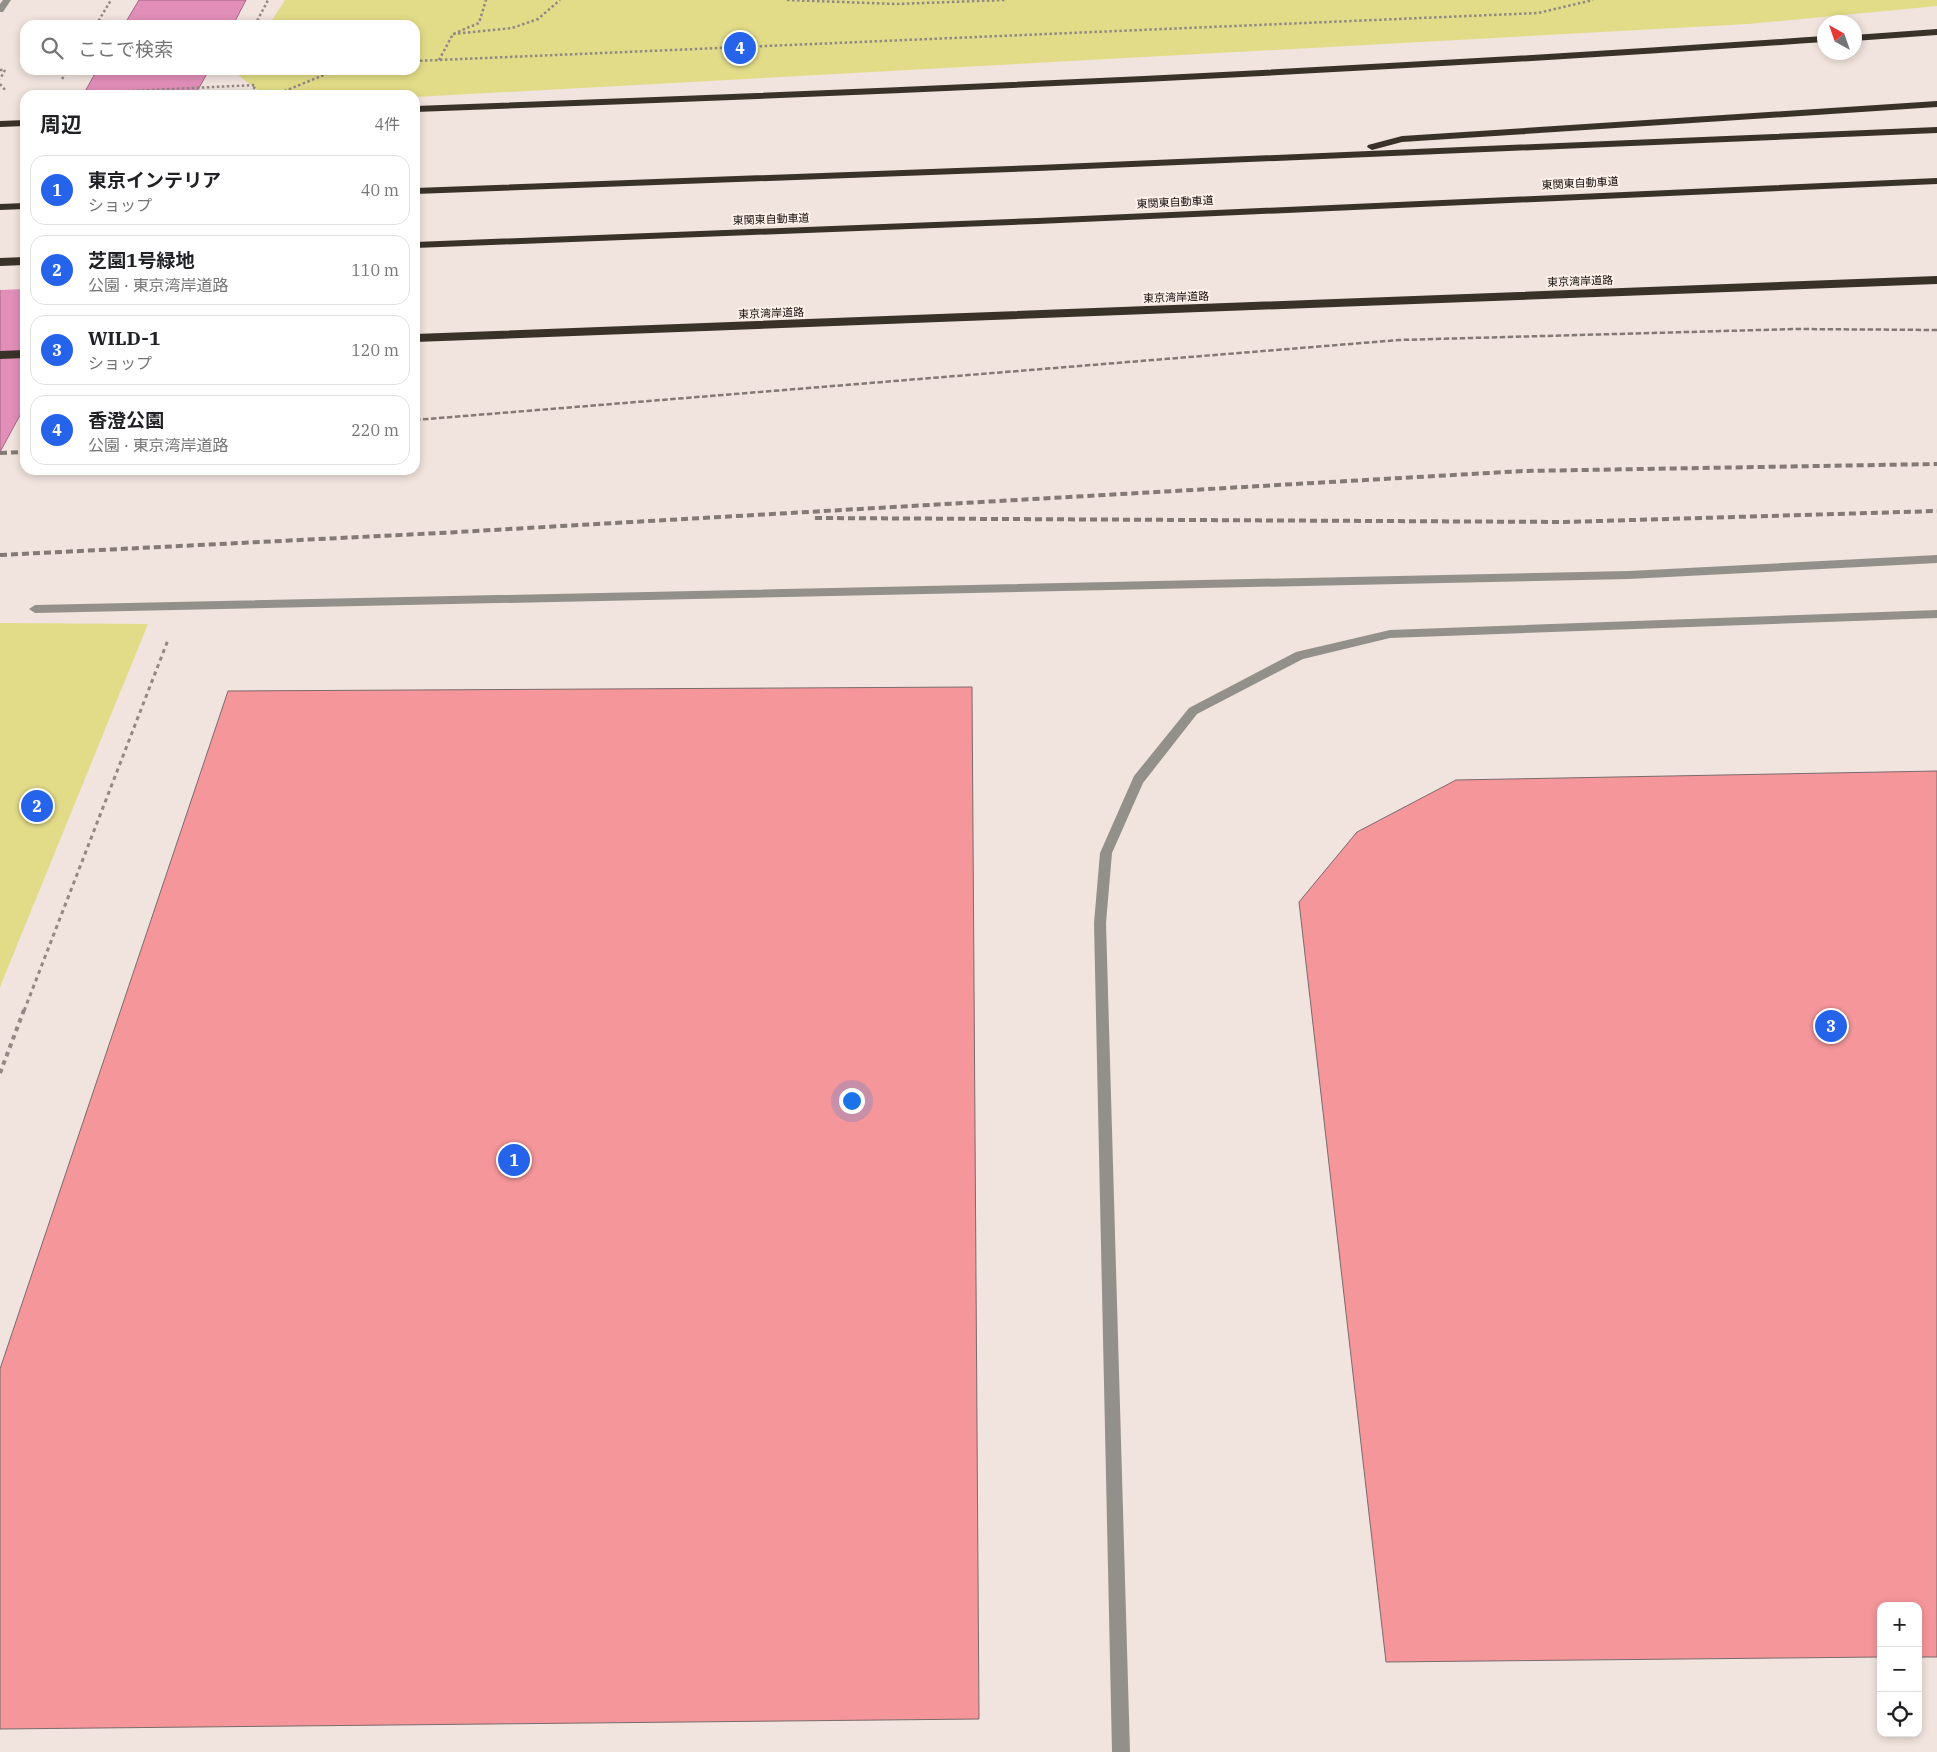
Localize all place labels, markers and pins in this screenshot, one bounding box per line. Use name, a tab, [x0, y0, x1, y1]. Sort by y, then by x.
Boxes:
pin: 4	[724, 29, 756, 67]
pin: 2	[21, 787, 53, 825]
pin: 3	[1815, 1007, 1847, 1045]
pin: 1	[498, 1141, 530, 1179]

